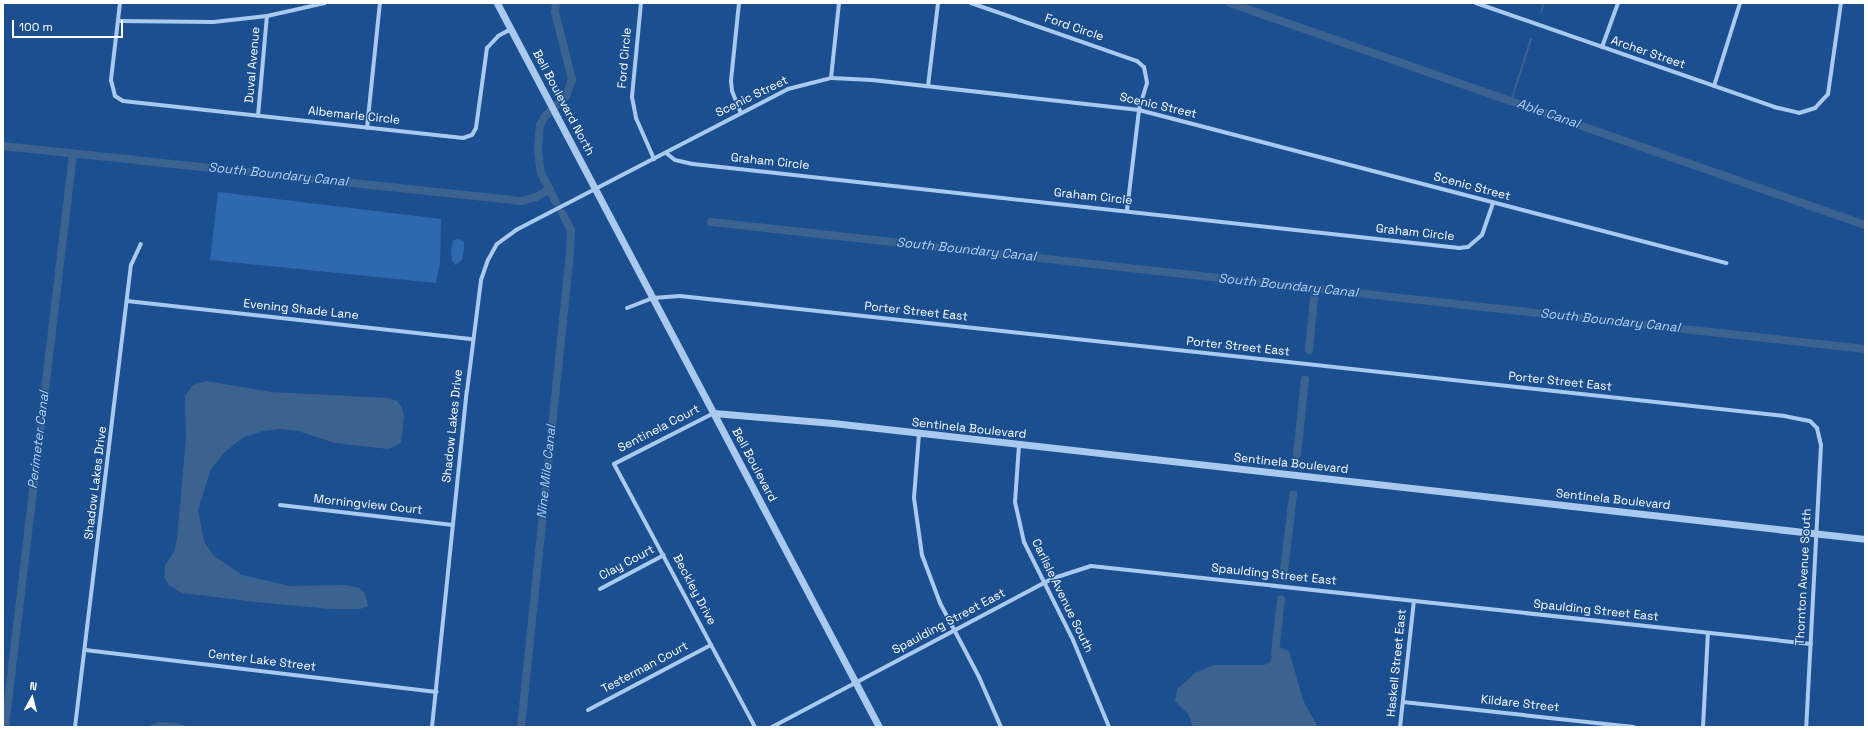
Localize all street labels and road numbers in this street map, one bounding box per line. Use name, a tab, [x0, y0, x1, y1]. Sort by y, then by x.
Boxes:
street label: Ford Circle	[1043, 11, 1105, 45]
street label: Duval Avenue	[242, 26, 264, 104]
street label: Ford Circle	[615, 27, 635, 89]
street label: Archer Street	[1609, 34, 1687, 72]
street label: Bell Boulevard North	[529, 48, 597, 158]
street label: Scenic Street	[713, 73, 791, 121]
street label: Scenic Street	[1118, 90, 1198, 122]
street label: Albemarle Circle	[307, 104, 401, 128]
street label: Graham Circle	[730, 151, 810, 173]
street label: Scenic Street	[1432, 170, 1512, 204]
street label: Graham Circle	[1053, 186, 1133, 208]
street label: Graham Circle	[1375, 222, 1455, 244]
street label: Evening Shade Lane	[243, 297, 359, 323]
street label: Porter Street East	[864, 299, 968, 325]
street label: Porter Street East	[1186, 334, 1290, 360]
street label: Shadow Lakes Drive	[440, 369, 466, 483]
street label: Porter Street East	[1508, 369, 1612, 395]
street label: Sentinela Court	[616, 402, 702, 456]
street label: Sentinela Boulevard	[911, 416, 1027, 442]
street label: Shadow Lakes Drive	[82, 426, 110, 540]
street label: Bell Boulevard	[728, 426, 780, 504]
street label: Sentinela Boulevard	[1233, 451, 1349, 477]
street label: Sentinela Boulevard	[1555, 487, 1671, 513]
street label: Morningview Court	[313, 492, 423, 518]
street label: Thornton Avenue South	[1793, 508, 1815, 646]
street label: Carlisle Avenue South	[1028, 537, 1096, 655]
street label: Clay Court	[597, 542, 657, 584]
street label: Beckley Drive	[669, 552, 719, 628]
street label: Spaulding Street East	[1211, 561, 1337, 589]
street label: Spaulding Street East	[890, 586, 1008, 658]
street label: Spaulding Street East	[1533, 597, 1659, 625]
street label: Haskell Street East	[1384, 608, 1410, 718]
street label: Testerman Court	[599, 639, 691, 697]
street label: Center Lake Street	[207, 647, 317, 675]
street label: Kildare Street	[1480, 693, 1560, 715]

